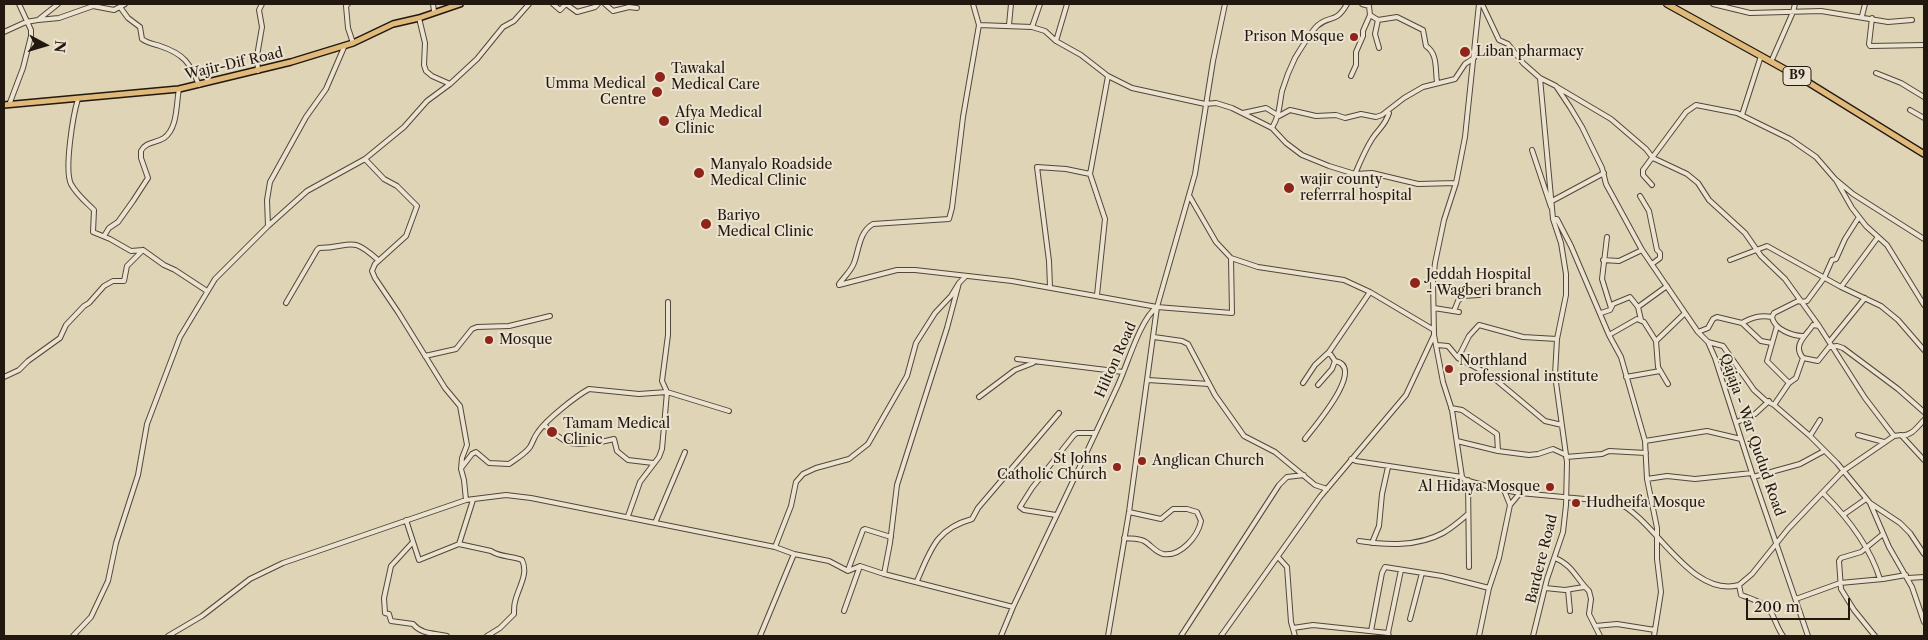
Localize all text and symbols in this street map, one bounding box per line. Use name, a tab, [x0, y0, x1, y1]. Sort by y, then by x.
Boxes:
north arrow	[20, 20, 70, 70]
place label: Prison Mosque	[1244, 29, 1344, 45]
marker: Prison Mosque	[1348, 31, 1360, 43]
text: N	[50, 40, 70, 54]
place label: Liban pharmacy	[1476, 44, 1584, 60]
street label: Wajir-Dif Road	[183, 45, 285, 83]
marker: Liban pharmacy	[1458, 45, 1472, 59]
place label: Tawakal Medical Care	[671, 61, 760, 94]
road number: B9	[1783, 66, 1811, 85]
marker: Tawakal Medical Care	[653, 70, 667, 84]
place label: Umma Medical Centre	[545, 76, 646, 108]
marker: Umma Medical Centre	[650, 85, 664, 99]
place label: Afya Medical Clinic	[675, 105, 762, 138]
marker: Afya Medical Clinic	[657, 114, 671, 128]
place label: Manyalo Roadside Medical Clinic	[710, 157, 832, 190]
marker: Manyalo Roadside Medical Clinic	[692, 166, 706, 180]
place label: wajir county referrral hospital	[1300, 172, 1412, 204]
marker: wajir county referrral hospital	[1282, 181, 1296, 195]
place label: Bariyo Medical Clinic	[717, 208, 814, 240]
marker: Bariyo Medical Clinic	[699, 217, 713, 231]
place label: Jeddah Hospital - Wagberi branch	[1426, 267, 1542, 300]
marker: Jeddah Hospital - Wagberi branch	[1408, 276, 1422, 290]
street label: Hilton Road	[1092, 320, 1140, 400]
place label: Mosque	[499, 332, 552, 348]
marker: Mosque	[483, 334, 495, 346]
street label: Qajaja - War Qudud Road	[1716, 351, 1788, 519]
place label: Northland professional institute	[1459, 353, 1598, 386]
marker: Northland professional institute	[1443, 363, 1455, 375]
place label: Tamam Medical Clinic	[563, 416, 670, 448]
marker: Tamam Medical Clinic	[545, 425, 559, 439]
place label: St Johns Catholic Church	[997, 451, 1107, 484]
place label: Anglican Church	[1152, 453, 1264, 469]
marker: Anglican Church	[1136, 455, 1148, 467]
marker: St Johns Catholic Church	[1111, 461, 1123, 473]
place label: Al Hidaya Mosque	[1418, 479, 1540, 495]
marker: Al Hidaya Mosque	[1544, 481, 1556, 493]
place label: Hudheifa Mosque	[1586, 495, 1705, 511]
marker: Hudheifa Mosque	[1570, 497, 1582, 509]
street label: Bardere Road	[1523, 513, 1561, 605]
scale bar	[1748, 588, 1852, 620]
text: 200 m	[1754, 597, 1800, 616]

